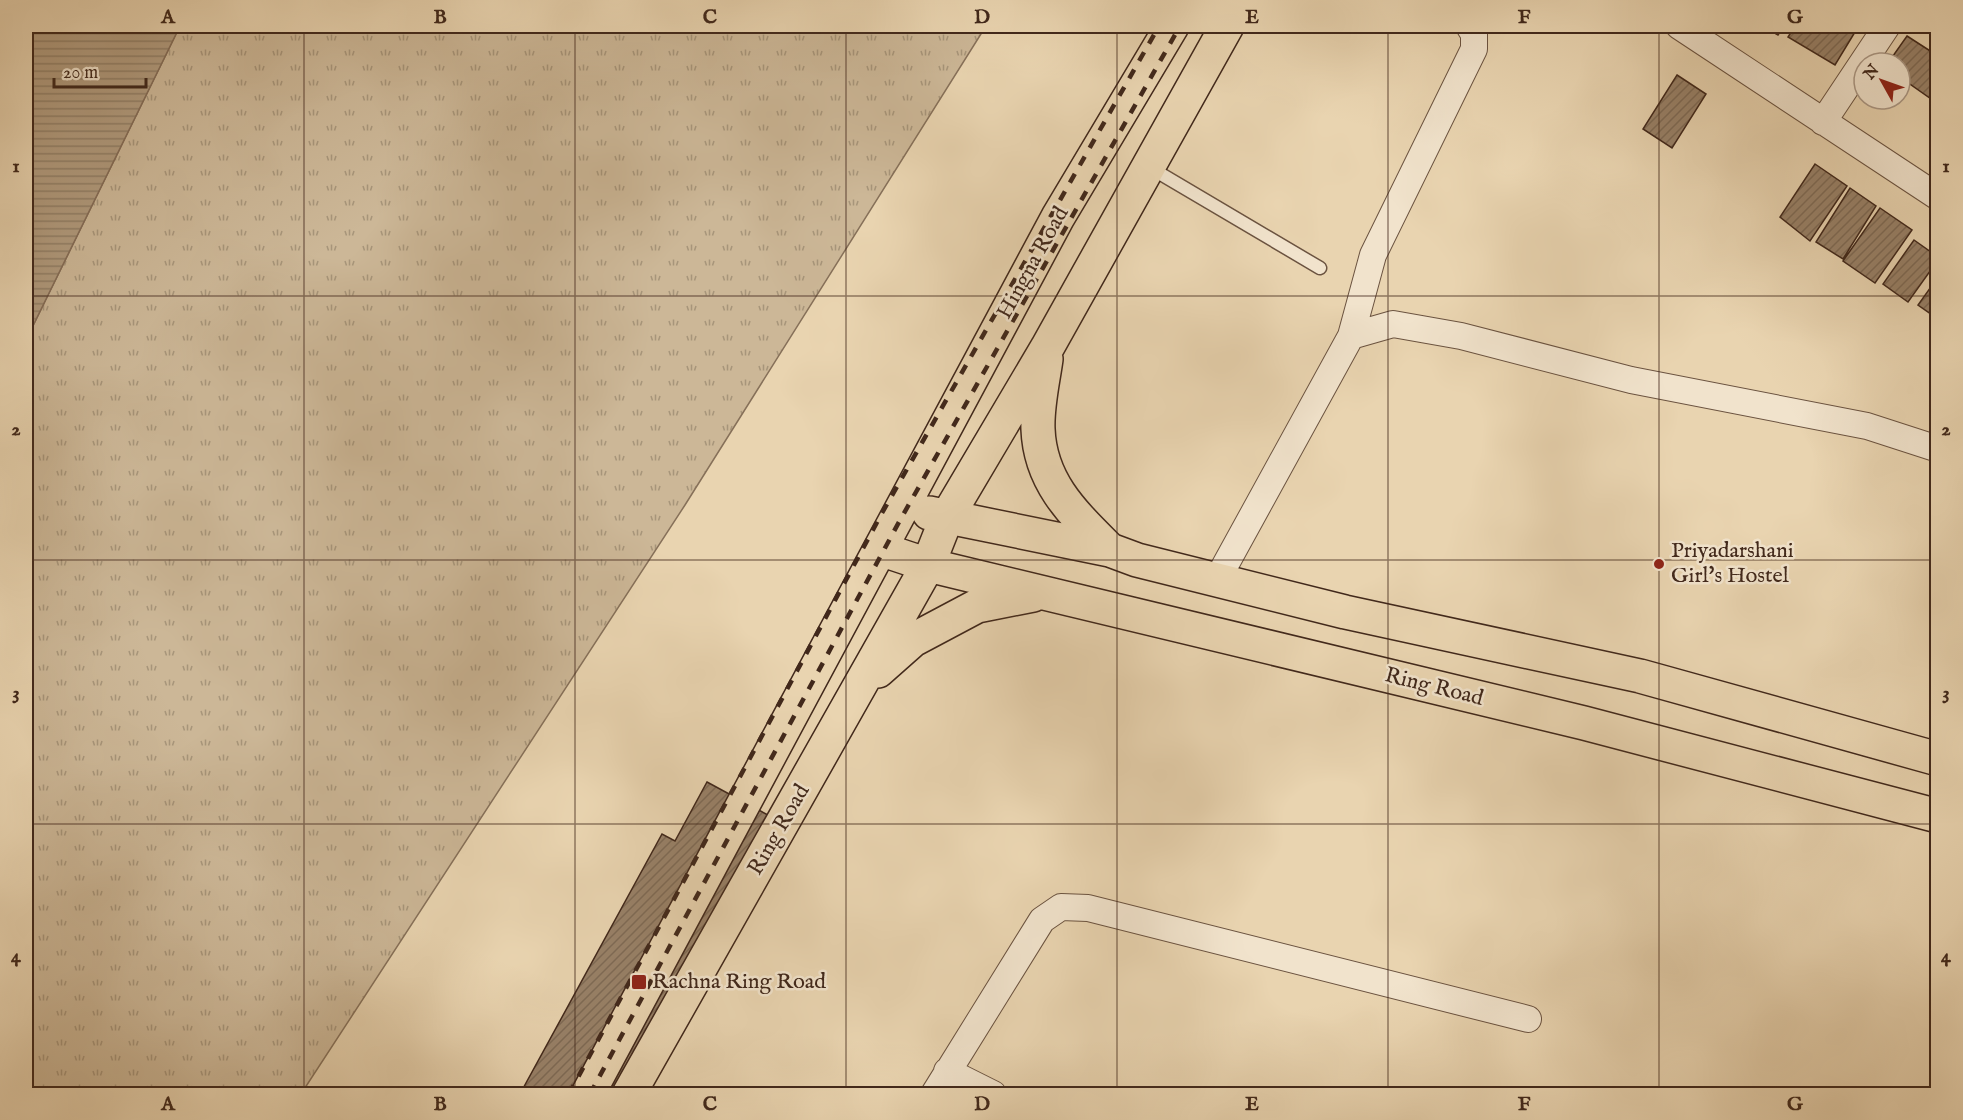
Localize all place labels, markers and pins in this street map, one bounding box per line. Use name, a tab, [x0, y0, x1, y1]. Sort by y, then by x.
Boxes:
place label: Priyadarshani Girl's Hostel	[1671, 537, 1794, 590]
marker: Priyadarshani Girl's Hostel	[1652, 557, 1666, 571]
place label: Rachna Ring Road	[652, 968, 826, 996]
marker: Rachna Ring Road	[630, 973, 648, 991]

